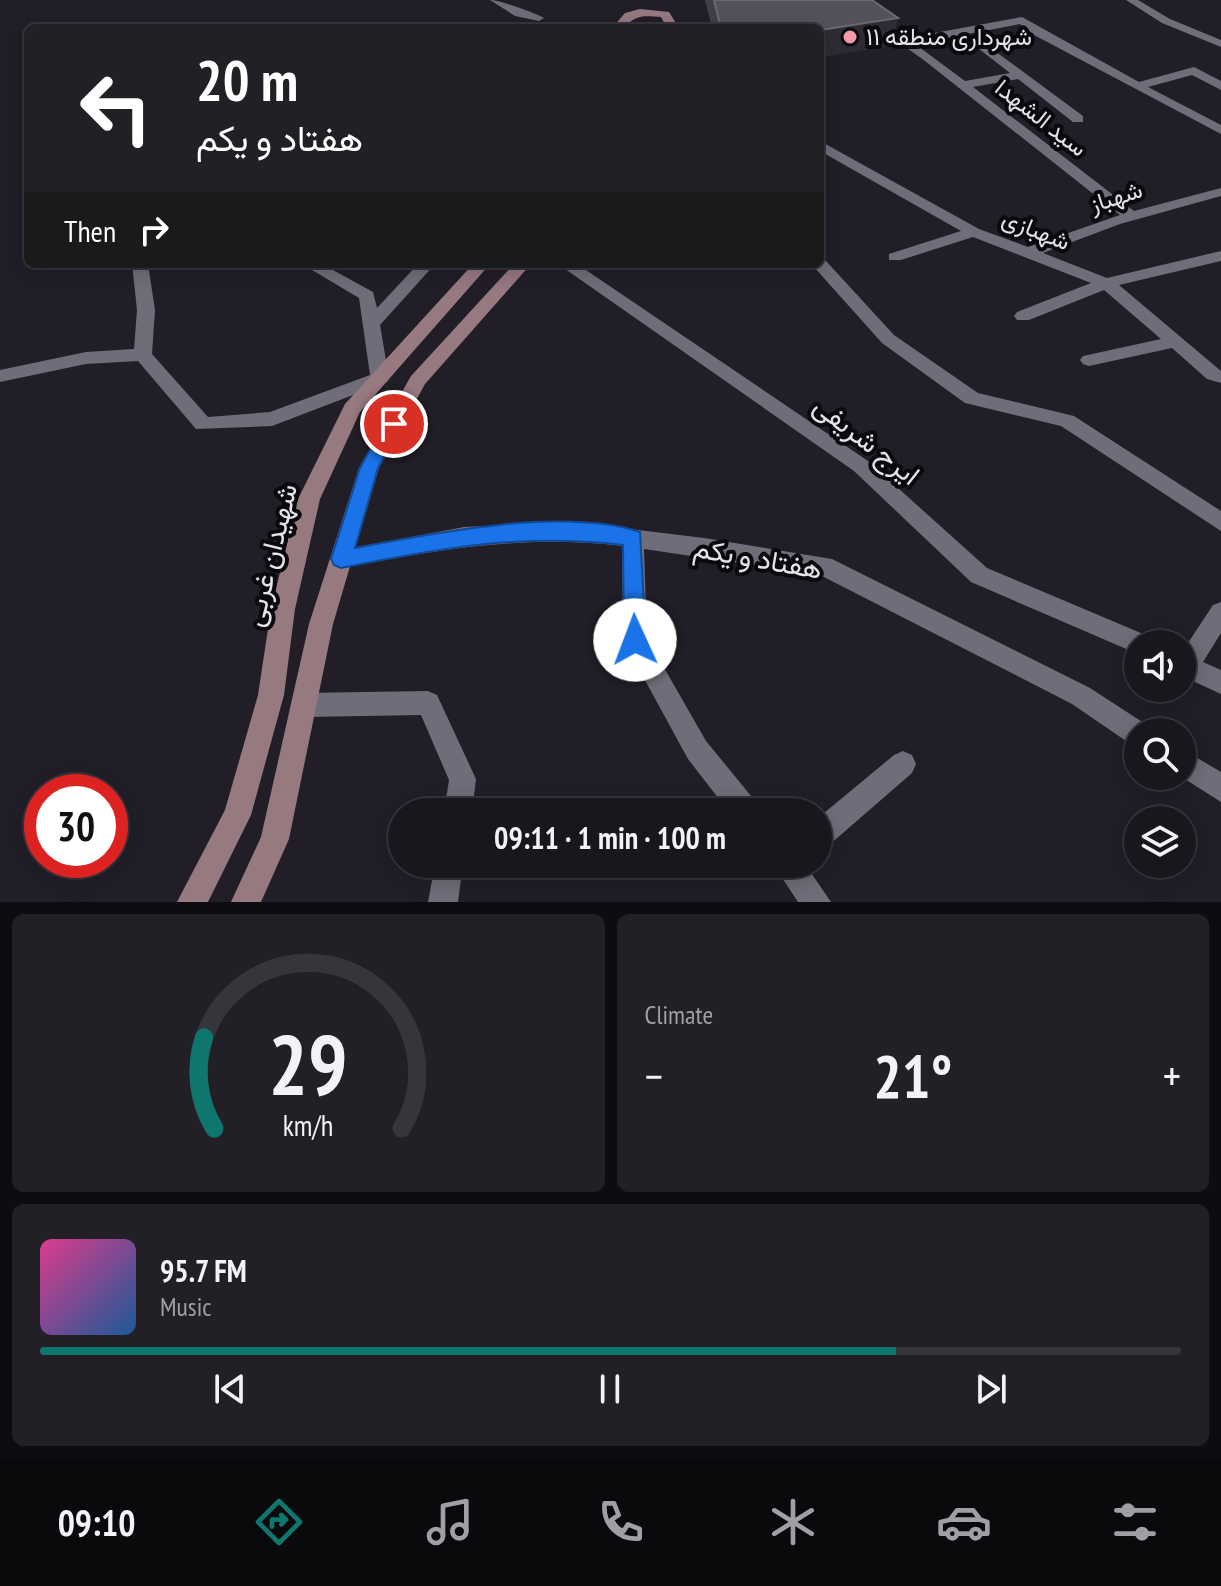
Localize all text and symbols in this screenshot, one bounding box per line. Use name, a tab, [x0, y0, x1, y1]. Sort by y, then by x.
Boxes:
place label: شهرداری منطقه ۱۱	[866, 21, 1032, 52]
marker: شهرداری منطقه ۱۱	[841, 28, 859, 46]
text: 20 m	[196, 44, 298, 116]
icon: left	[64, 56, 168, 160]
street label: سید الشهدا	[989, 72, 1094, 163]
text: هفتاد و یکم	[196, 114, 363, 161]
street label: شهباز	[1085, 173, 1146, 220]
street label: شهبازی	[998, 202, 1075, 257]
icon: right	[132, 208, 176, 252]
text: Then	[64, 211, 116, 250]
street label: ایرج شریفی	[806, 386, 928, 494]
pin	[360, 390, 428, 458]
icon: arrive	[372, 402, 416, 446]
street label: شهیدان غربی	[234, 479, 305, 630]
street label: هفتاد و یکم	[691, 528, 825, 588]
position arrow	[593, 598, 677, 682]
map controls	[1124, 630, 1196, 878]
button: sound	[1124, 630, 1196, 702]
button: search	[1124, 718, 1196, 790]
speed limit sign: 30	[24, 774, 128, 878]
button: layers	[1124, 806, 1196, 878]
text: 09:11 · 1 min · 100 m	[494, 818, 726, 857]
text: Climate	[645, 998, 713, 1031]
text: 29	[268, 1010, 348, 1118]
text: 21°	[873, 1037, 952, 1115]
text: −	[645, 1047, 663, 1104]
text: +	[1163, 1047, 1181, 1104]
text: km/h	[283, 1107, 334, 1144]
text: 95.7 FM	[160, 1251, 247, 1290]
text: Music	[160, 1290, 212, 1323]
icon: previous	[208, 1367, 252, 1411]
icon: pause	[588, 1367, 632, 1411]
icon: next	[969, 1367, 1013, 1411]
icon: directions	[251, 1494, 307, 1550]
icon: music	[422, 1494, 478, 1550]
icon: phone	[593, 1494, 649, 1550]
icon: climate	[765, 1494, 821, 1550]
icon: car	[936, 1494, 992, 1550]
icon: filters	[1107, 1494, 1163, 1550]
text: 09:10	[58, 1499, 136, 1546]

